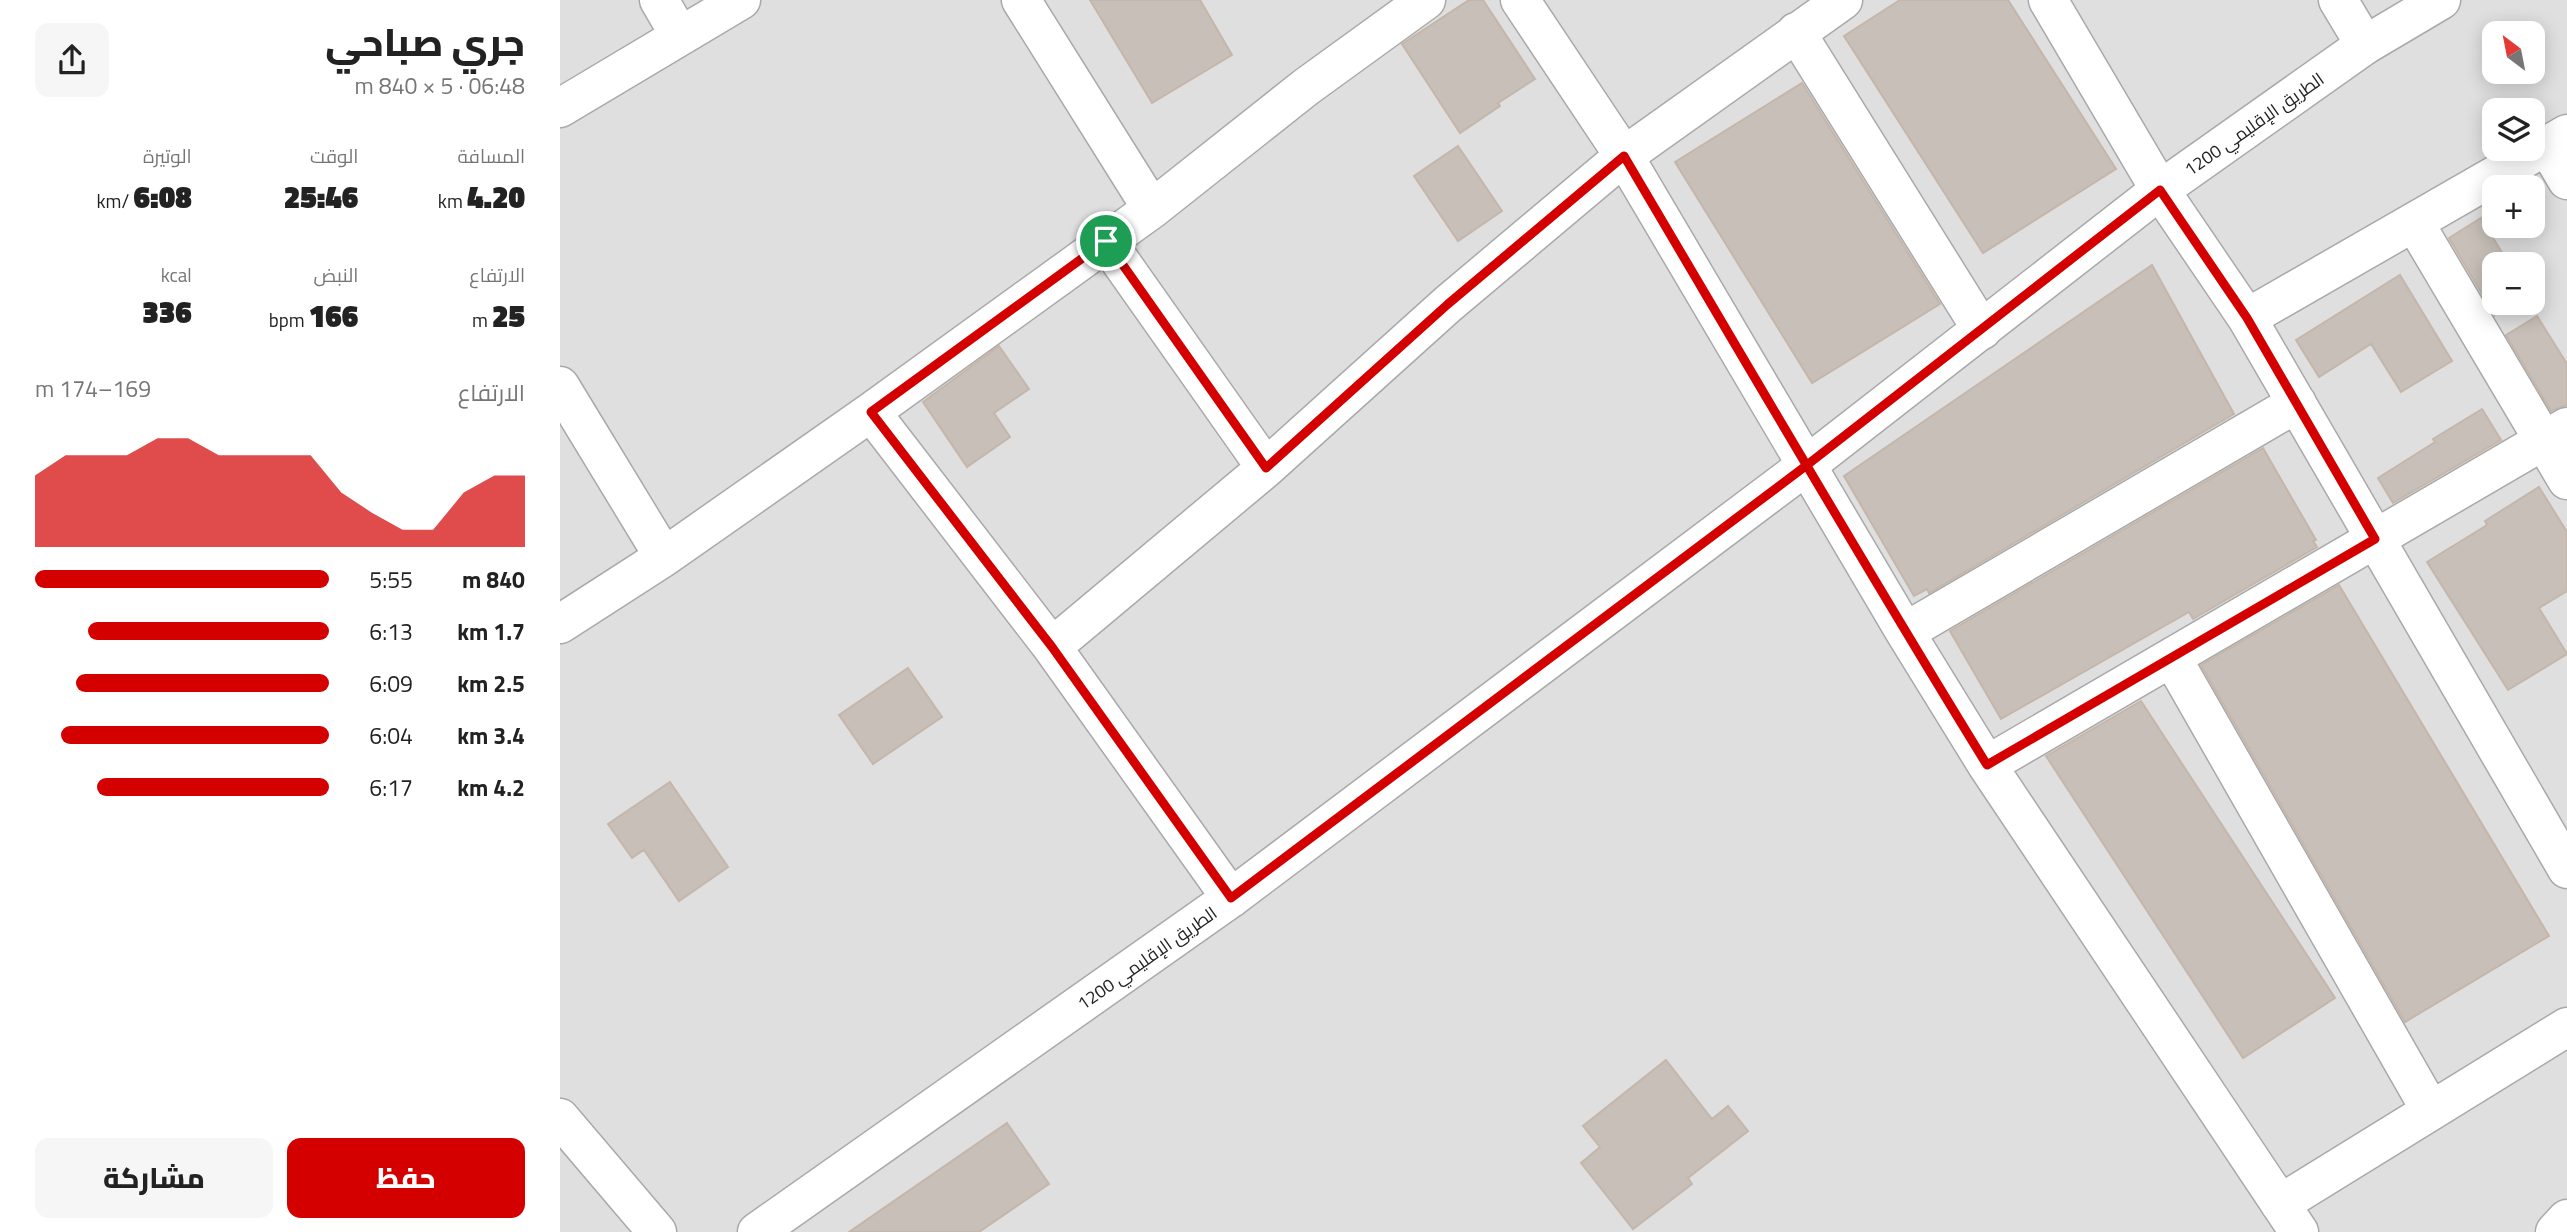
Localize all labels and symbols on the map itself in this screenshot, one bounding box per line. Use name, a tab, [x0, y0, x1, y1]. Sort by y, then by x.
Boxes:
north arrow	[2482, 21, 2544, 84]
street label: الطريق الإقليمي 1200	[2178, 65, 2330, 183]
pin	[1076, 211, 1136, 271]
street label: الطريق الإقليمي 1200	[1071, 899, 1223, 1017]

